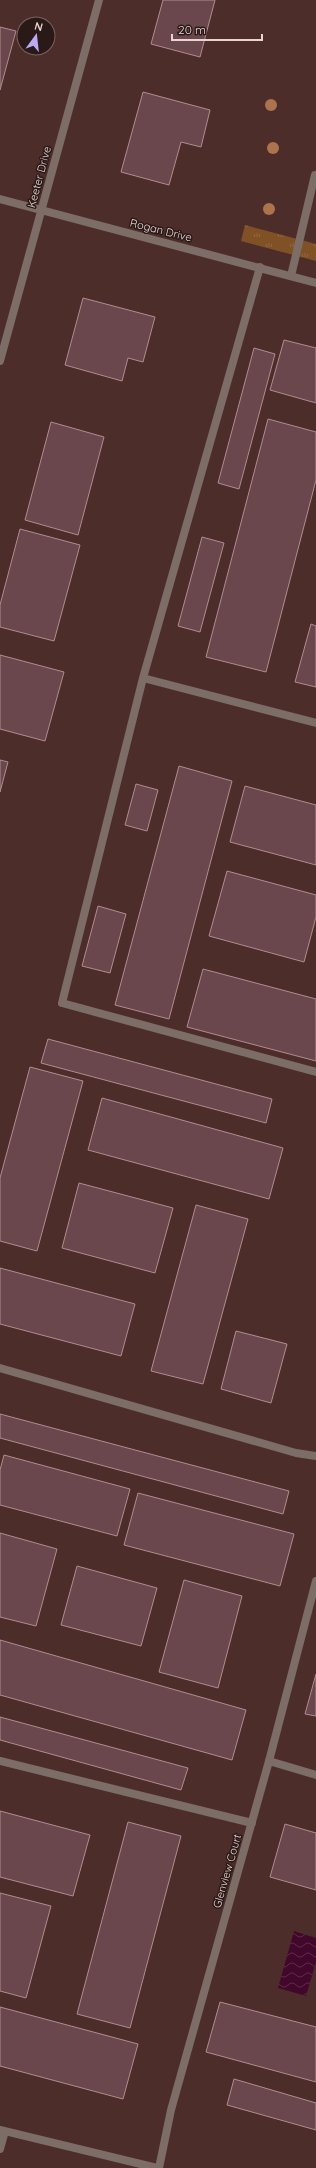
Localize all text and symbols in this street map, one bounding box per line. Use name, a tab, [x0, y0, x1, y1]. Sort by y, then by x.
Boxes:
north arrow	[16, 16, 56, 56]
scale bar	[172, 16, 262, 42]
text: N	[33, 19, 44, 34]
text: 20 m	[178, 22, 206, 37]
street label: Keeter Drive	[24, 145, 54, 209]
street label: Rogan Drive	[129, 216, 193, 244]
street label: Glenview Court	[210, 1832, 244, 1910]

